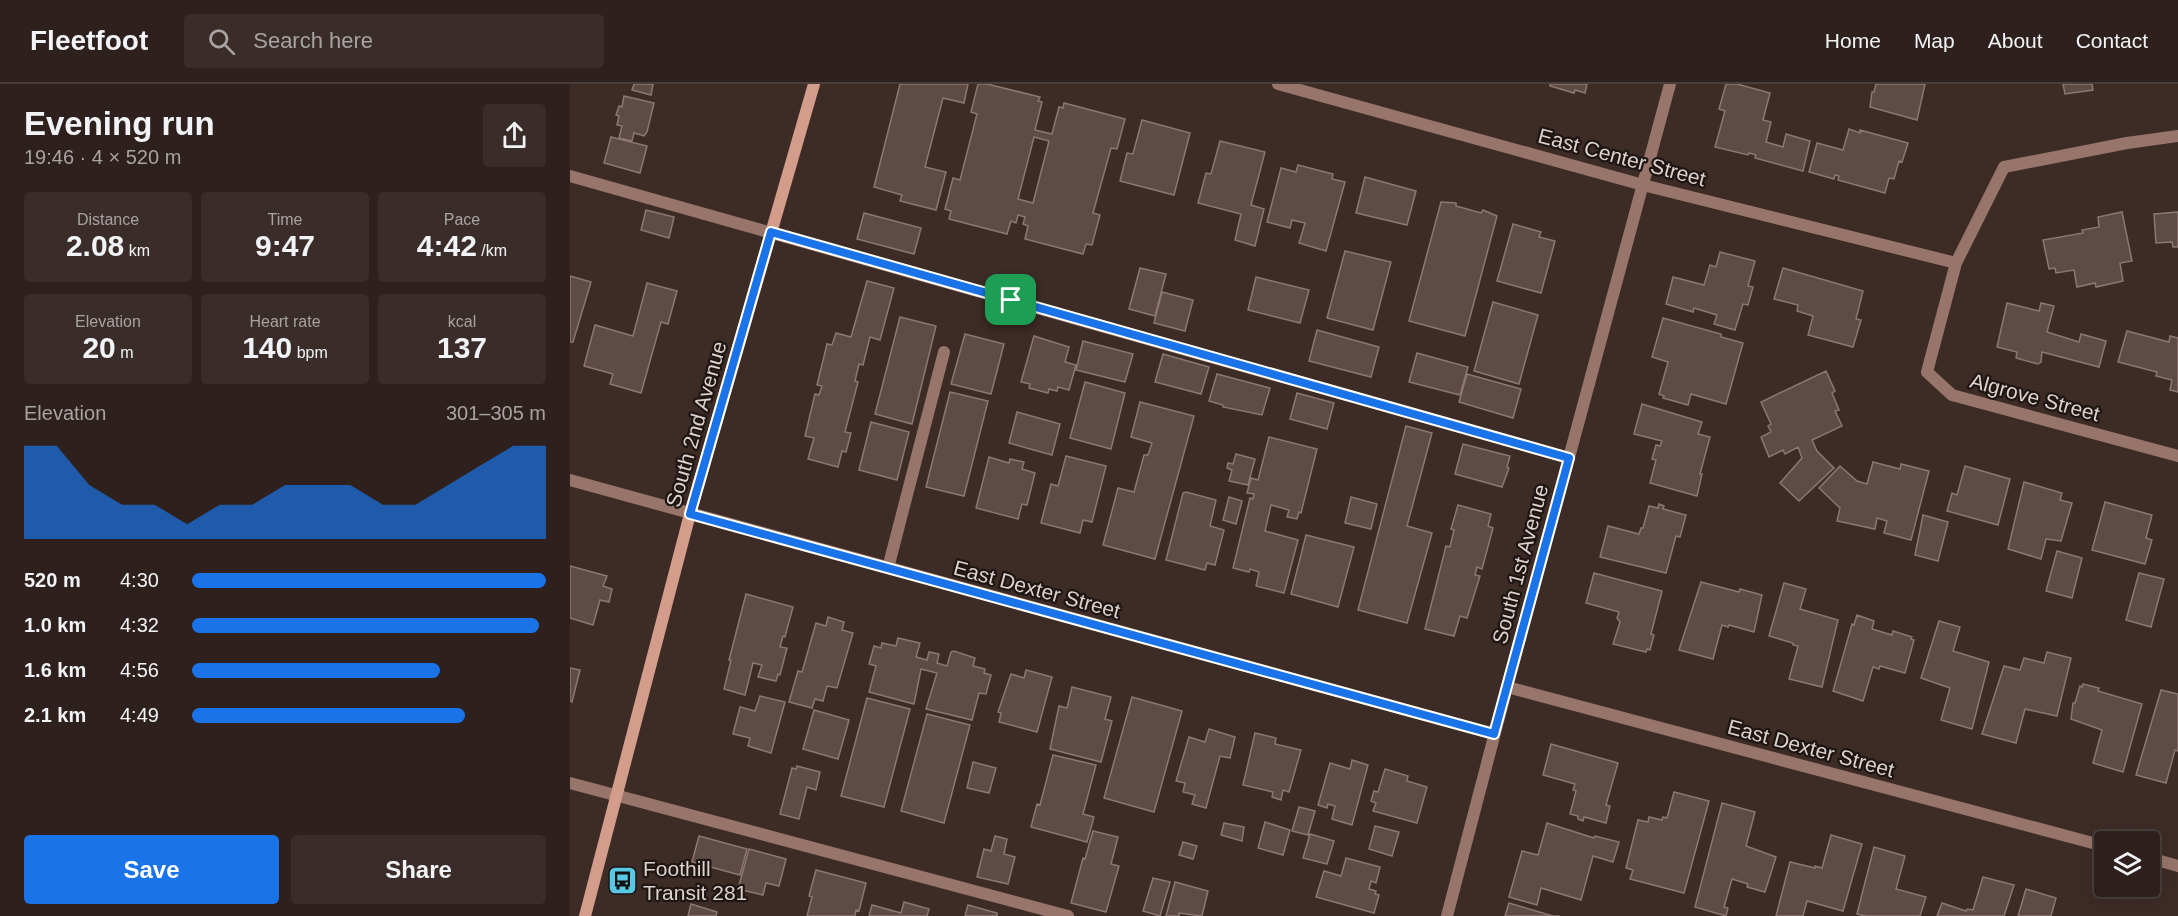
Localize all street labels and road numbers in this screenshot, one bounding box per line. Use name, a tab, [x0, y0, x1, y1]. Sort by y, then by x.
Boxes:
street label: East Center Street	[1536, 124, 1709, 191]
street label: South 2nd Avenue	[661, 339, 731, 509]
street label: Algrove Street	[1968, 369, 2102, 425]
street label: South 1st Avenue	[1488, 482, 1552, 646]
street label: East Dexter Street	[951, 556, 1123, 622]
street label: East Dexter Street	[1725, 715, 1897, 781]

